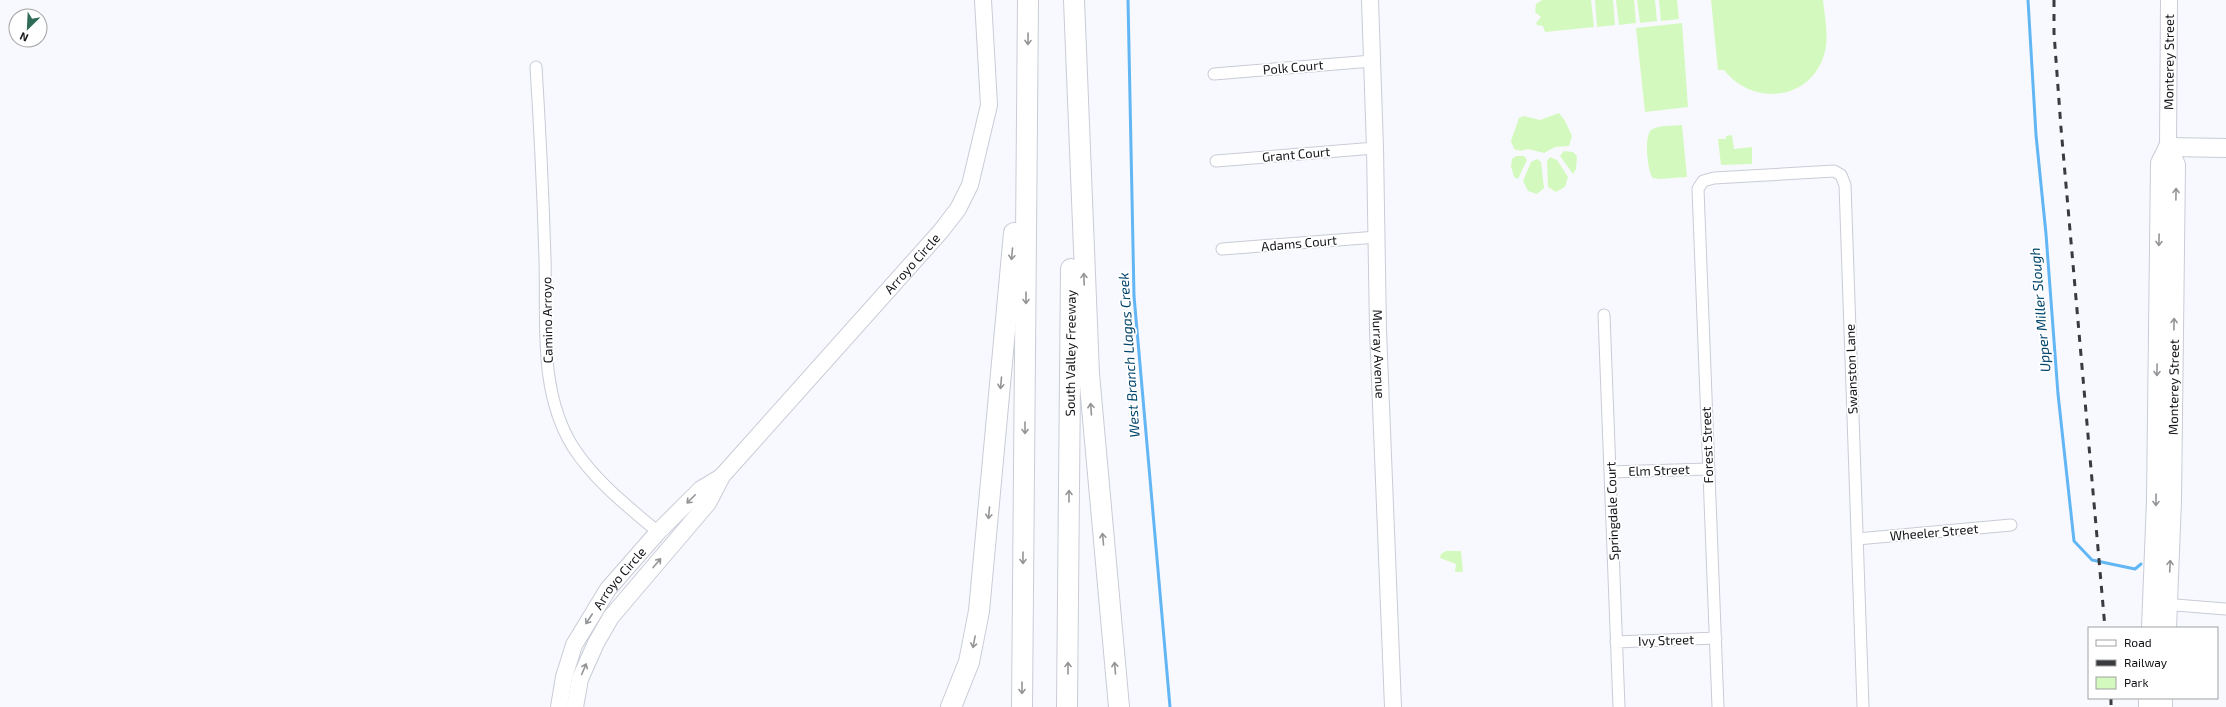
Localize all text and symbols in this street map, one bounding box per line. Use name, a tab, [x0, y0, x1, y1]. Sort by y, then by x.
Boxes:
north arrow	[8, 8, 48, 48]
street label: Monterey Street	[2160, 14, 2177, 110]
text: N	[17, 30, 30, 45]
one-way arrow	[1024, 32, 1032, 45]
street label: Polk Court	[1262, 56, 1324, 78]
street label: Grant Court	[1261, 143, 1331, 165]
one-way arrow	[2172, 188, 2180, 201]
street label: Arroyo Circle	[881, 230, 943, 297]
street label: Adams Court	[1260, 232, 1338, 254]
one-way arrow	[2155, 233, 2163, 246]
one-way arrow	[1009, 247, 1016, 260]
water label: Upper Miller Slough	[2026, 247, 2053, 373]
water label: West Branch Llagas Creek	[1114, 272, 1143, 438]
one-way arrow	[1080, 273, 1088, 286]
street label: Camino Arroyo	[538, 277, 556, 363]
street label: South Valley Freeway	[1062, 290, 1079, 416]
one-way arrow	[1022, 291, 1030, 304]
street label: Murray Avenue	[1370, 309, 1389, 399]
one-way arrow	[2170, 318, 2178, 331]
street label: Swanston Lane	[1841, 324, 1861, 414]
street label: Monterey Street	[2165, 339, 2182, 435]
one-way arrow	[2153, 363, 2161, 376]
one-way arrow	[997, 376, 1004, 389]
one-way arrow	[1088, 403, 1095, 416]
street label: Forest Street	[1698, 406, 1716, 484]
one-way arrow	[1021, 421, 1028, 434]
street label: Springdale Court	[1602, 461, 1622, 561]
street label: Elm Street	[1628, 461, 1690, 479]
one-way arrow	[1065, 490, 1073, 503]
one-way arrow	[2152, 493, 2160, 506]
one-way arrow	[686, 494, 696, 504]
one-way arrow	[985, 506, 992, 519]
street label: Wheeler Street	[1889, 520, 1979, 544]
one-way arrow	[1100, 533, 1107, 546]
street label: Arroyo Circle	[590, 544, 649, 612]
one-way arrow	[1019, 551, 1027, 564]
one-way arrow	[652, 557, 661, 568]
one-way arrow	[2166, 560, 2173, 573]
one-way arrow	[585, 613, 593, 624]
legend	[2088, 627, 2218, 699]
street label: Ivy Street	[1638, 631, 1694, 649]
one-way arrow	[970, 635, 978, 648]
text: Road	[2124, 635, 2152, 649]
text: Railway	[2124, 655, 2168, 669]
one-way arrow	[1064, 662, 1071, 675]
one-way arrow	[1112, 662, 1119, 675]
one-way arrow	[581, 664, 588, 676]
text: Park	[2124, 675, 2149, 689]
one-way arrow	[1018, 681, 1026, 694]

